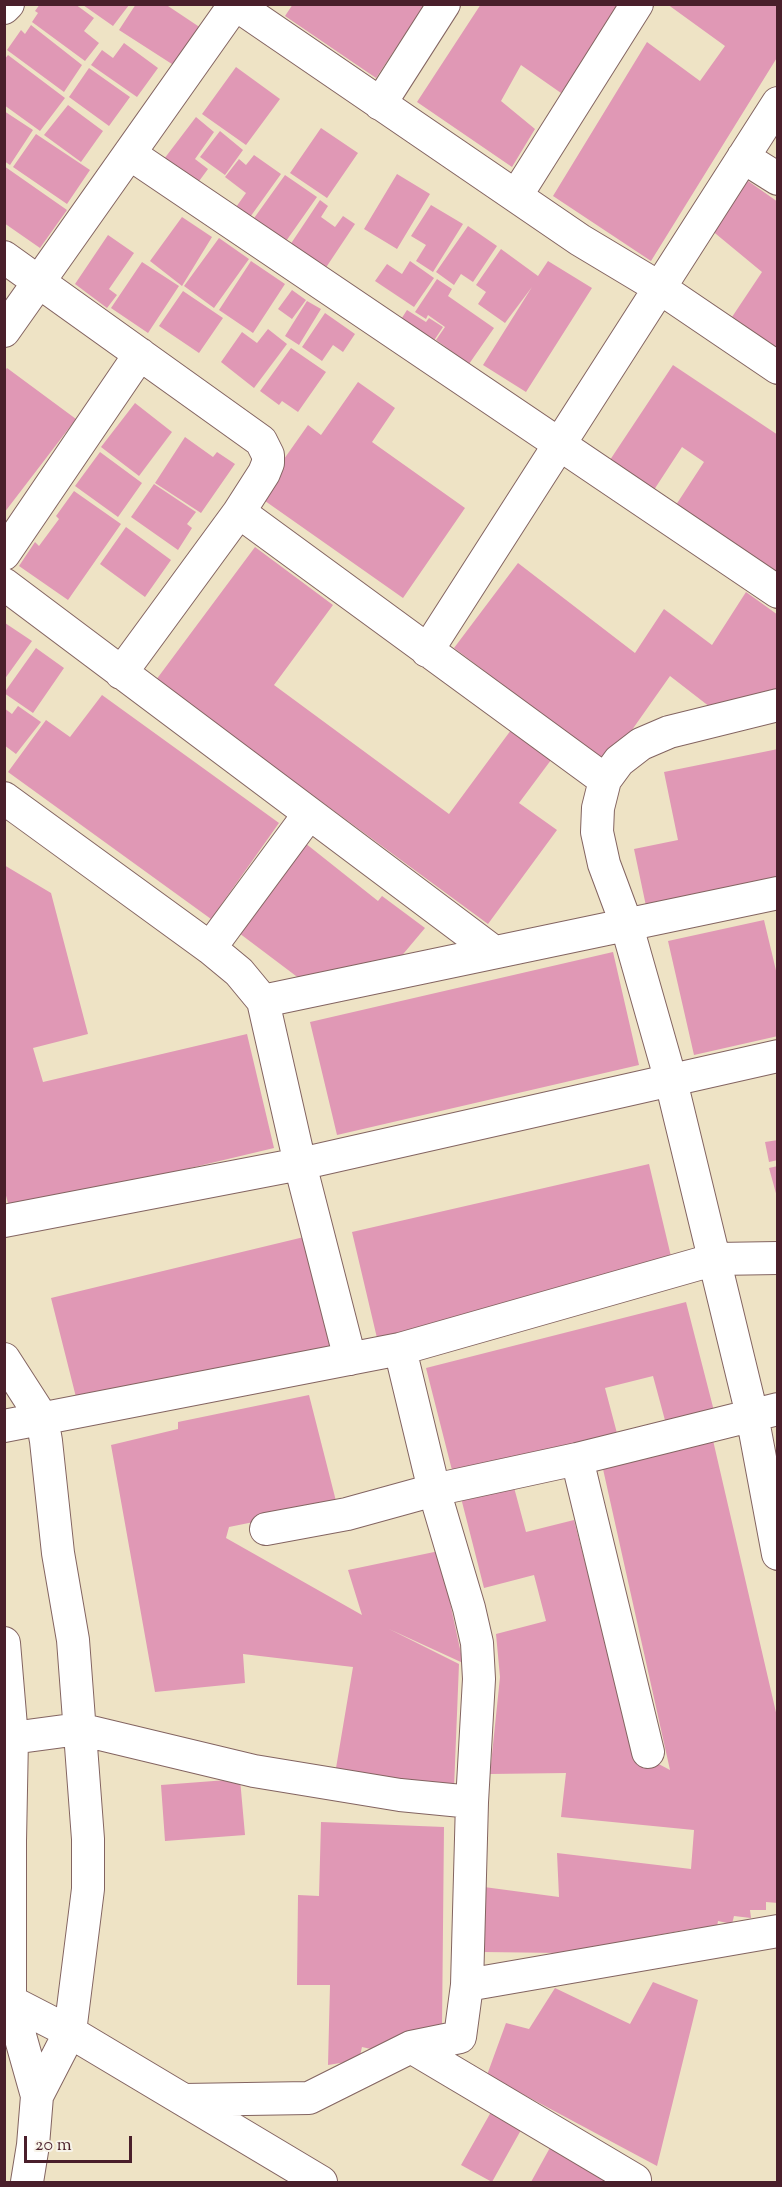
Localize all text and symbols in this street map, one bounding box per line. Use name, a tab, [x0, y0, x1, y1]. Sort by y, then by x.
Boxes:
scale bar	[27, 2124, 135, 2162]
text: 20 m	[35, 2133, 72, 2159]

